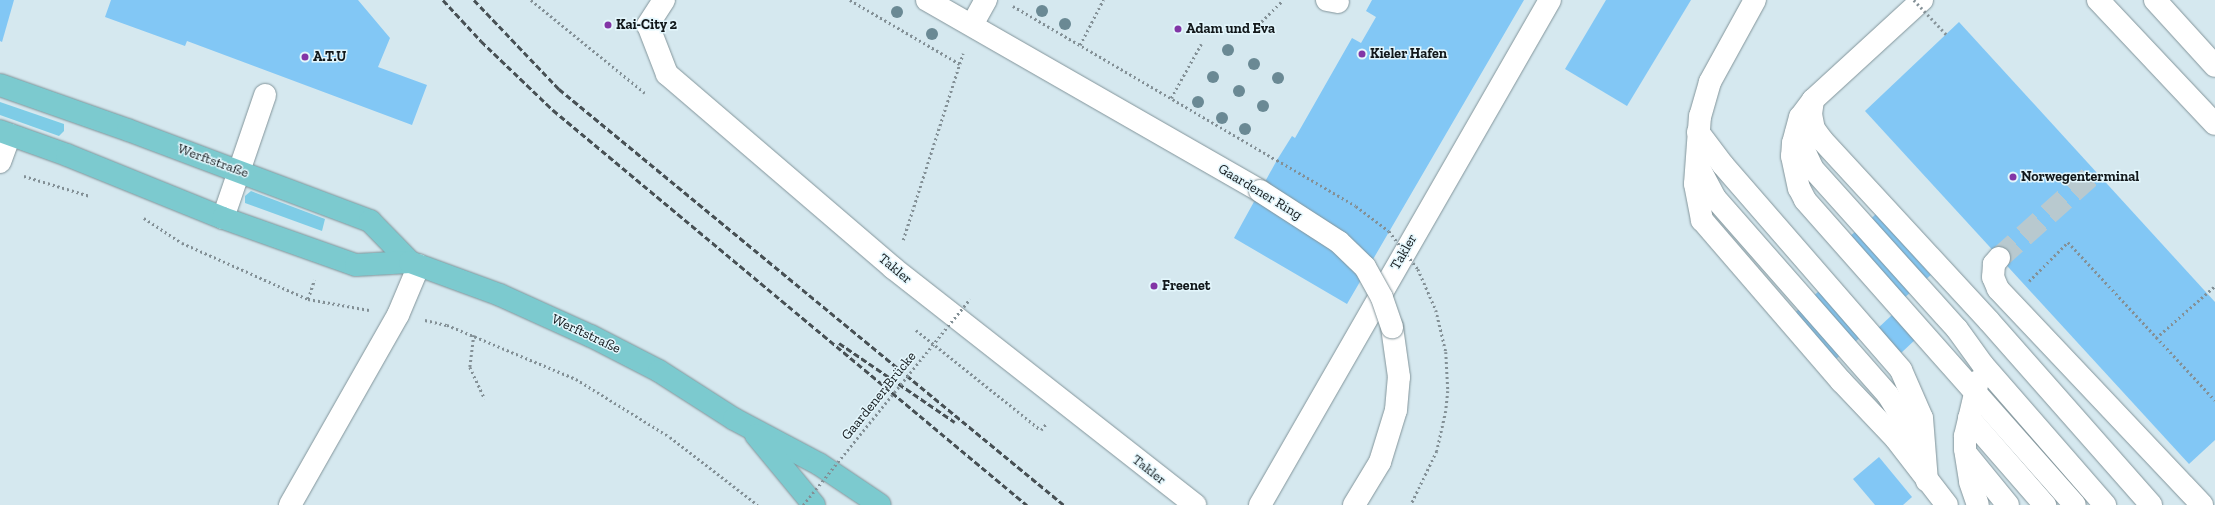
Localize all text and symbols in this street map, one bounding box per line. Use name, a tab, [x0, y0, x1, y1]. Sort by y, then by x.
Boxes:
place label: Kai-City 2	[616, 17, 677, 33]
marker: Kai-City 2	[603, 20, 613, 30]
place label: Adam und Eva	[1186, 21, 1275, 37]
marker: Adam und Eva	[1173, 24, 1183, 34]
place label: Kieler Hafen	[1370, 46, 1447, 62]
place label: A.T.U	[313, 49, 346, 65]
marker: Kieler Hafen	[1357, 49, 1367, 59]
marker: A.T.U	[300, 52, 310, 62]
street label: Werftstraße	[175, 140, 251, 182]
street label: Gaardener Ring	[1215, 160, 1305, 224]
place label: Norwegenterminal	[2021, 169, 2139, 185]
marker: Norwegenterminal	[2008, 172, 2018, 182]
street label: Takler	[1387, 231, 1421, 273]
street label: Takler	[875, 250, 915, 288]
place label: Freenet	[1162, 278, 1210, 294]
marker: Freenet	[1149, 281, 1159, 291]
street label: Werftstraße	[549, 311, 623, 357]
street label: Gaardener Brücke	[838, 348, 920, 444]
street label: Takler	[1129, 452, 1169, 488]

